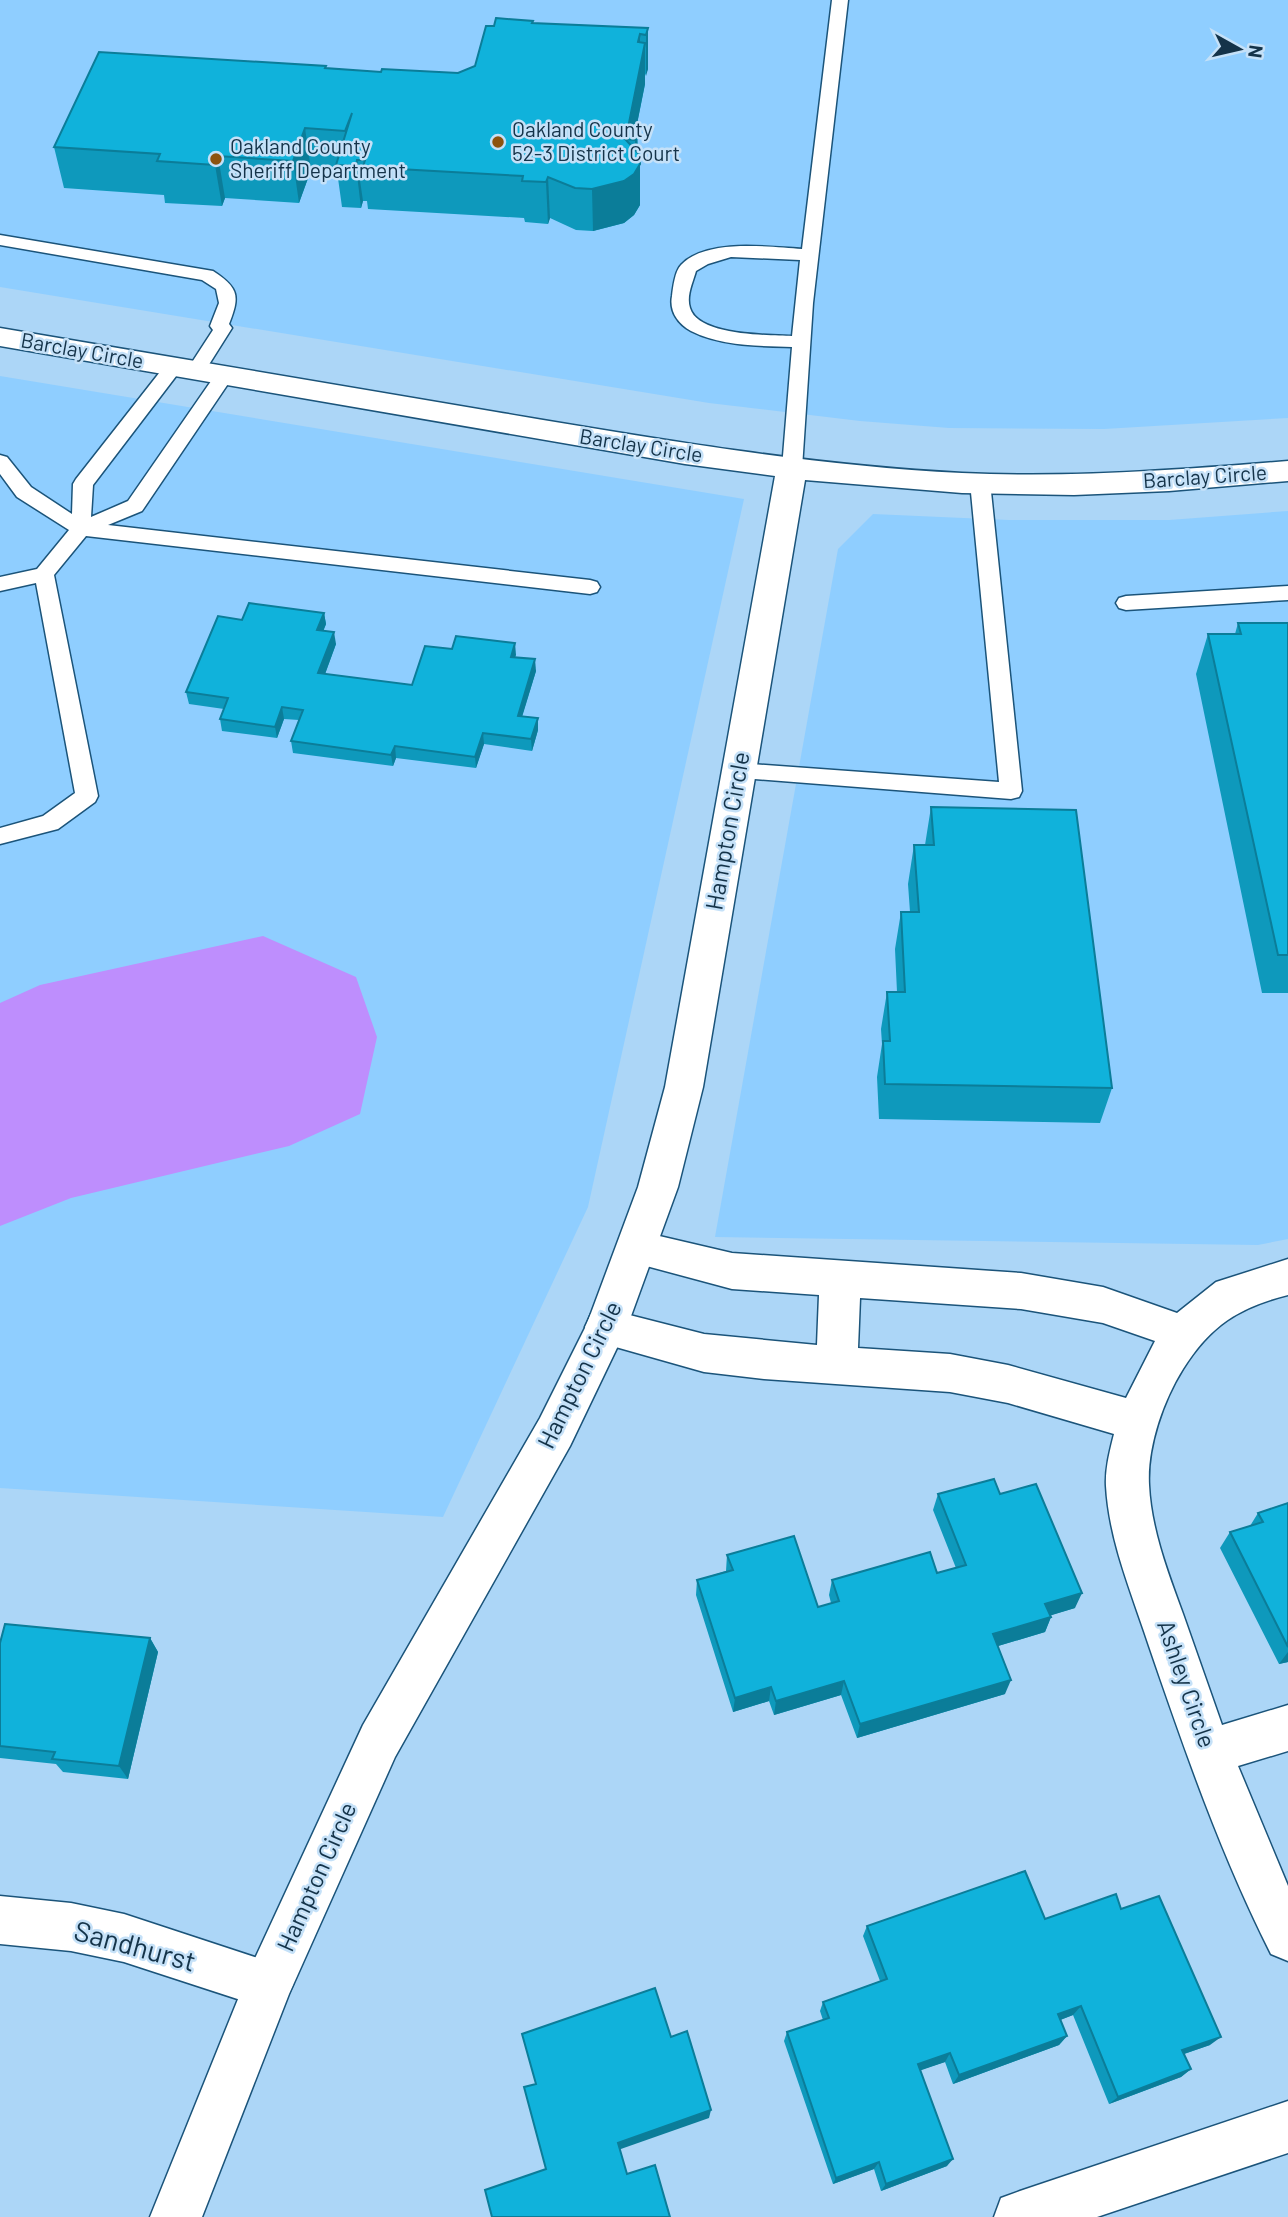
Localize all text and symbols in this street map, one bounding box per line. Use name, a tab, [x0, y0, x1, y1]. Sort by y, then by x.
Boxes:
north arrow	[1204, 14, 1274, 84]
text: N	[1244, 44, 1269, 59]
place label: Oakland County 52-3 District Court	[512, 116, 680, 165]
place label: Oakland County Sheriff Department	[230, 133, 406, 182]
marker: Oakland County 52-3 District Court	[490, 134, 506, 150]
marker: Oakland County Sheriff Department	[208, 151, 224, 167]
street label: Barclay Circle	[19, 326, 146, 373]
street label: Barclay Circle	[578, 422, 704, 467]
street label: Barclay Circle	[1142, 459, 1268, 492]
street label: Hampton Circle	[698, 749, 755, 912]
street label: Hampton Circle	[530, 1296, 627, 1453]
street label: Ashley Circle	[1152, 1616, 1223, 1751]
street label: Hampton Circle	[270, 1797, 361, 1956]
street label: Sandhurst	[71, 1912, 200, 1978]

